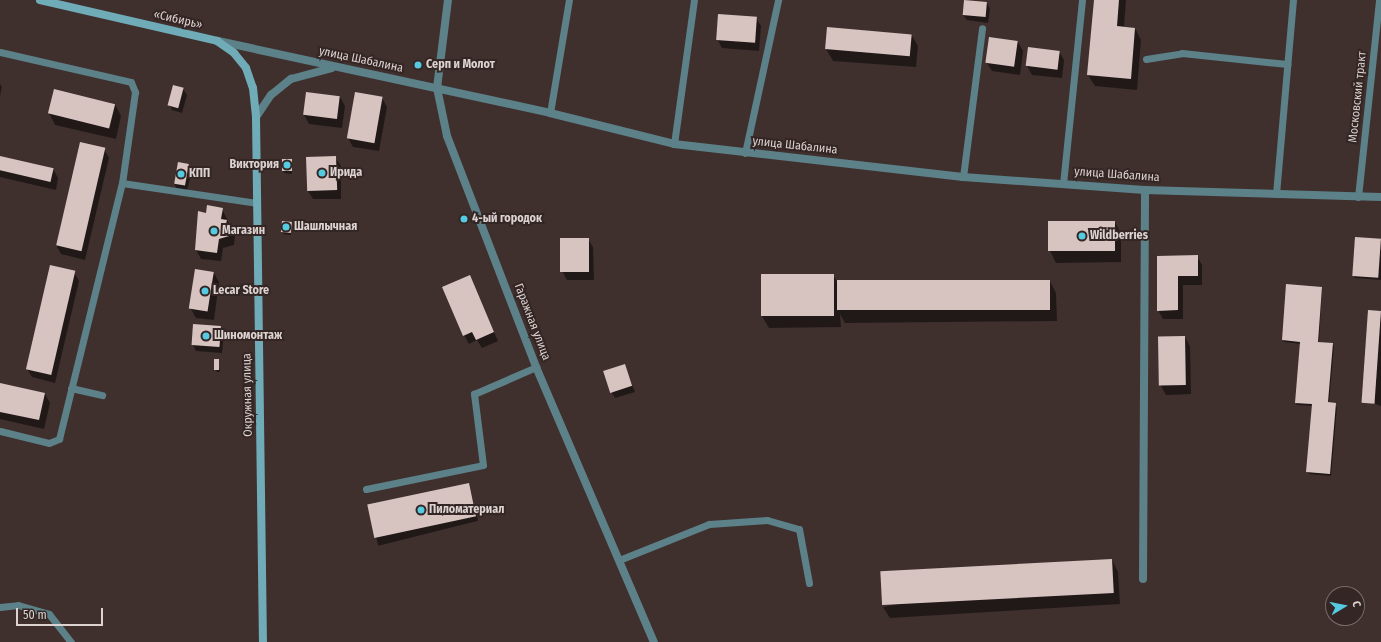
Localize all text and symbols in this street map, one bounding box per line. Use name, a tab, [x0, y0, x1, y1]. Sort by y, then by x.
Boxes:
street label: «Сибирь»	[152, 7, 204, 33]
street label: улица Шабалина	[318, 44, 404, 76]
street label: Московский тракт	[1346, 51, 1370, 143]
place label: Серп и Молот	[426, 58, 495, 72]
marker: Серп и Молот	[413, 60, 423, 70]
street label: улица Шабалина	[752, 134, 838, 158]
place label: Виктория	[230, 158, 279, 172]
marker: Виктория	[282, 160, 292, 170]
street label: улица Шабалина	[1074, 165, 1160, 185]
place label: Ирида	[330, 166, 362, 180]
place label: КПП	[189, 167, 210, 181]
marker: Ирида	[317, 168, 327, 178]
marker: КПП	[176, 169, 186, 179]
place label: 4-ый городок	[472, 212, 542, 226]
marker: 4-ый городок	[459, 214, 469, 224]
place label: Шашлычная	[294, 220, 357, 234]
marker: Шашлычная	[281, 222, 291, 232]
place label: Магазин	[222, 224, 265, 238]
marker: Магазин	[209, 226, 219, 236]
place label: Wildberries	[1090, 229, 1148, 243]
marker: Wildberries	[1077, 231, 1087, 241]
street label: Гаражная улица	[511, 282, 553, 362]
place label: Lecar Store	[213, 284, 269, 298]
marker: Lecar Store	[200, 286, 210, 296]
place label: Шиномонтаж	[214, 329, 282, 343]
marker: Шиномонтаж	[201, 331, 211, 341]
street label: Окружная улица	[240, 353, 256, 437]
place label: Пиломатериал	[429, 503, 504, 517]
marker: Пиломатериал	[416, 505, 426, 515]
north arrow	[1325, 586, 1365, 626]
scale bar	[18, 600, 105, 626]
text: С	[1349, 600, 1363, 608]
text: 50 m	[23, 608, 47, 622]

